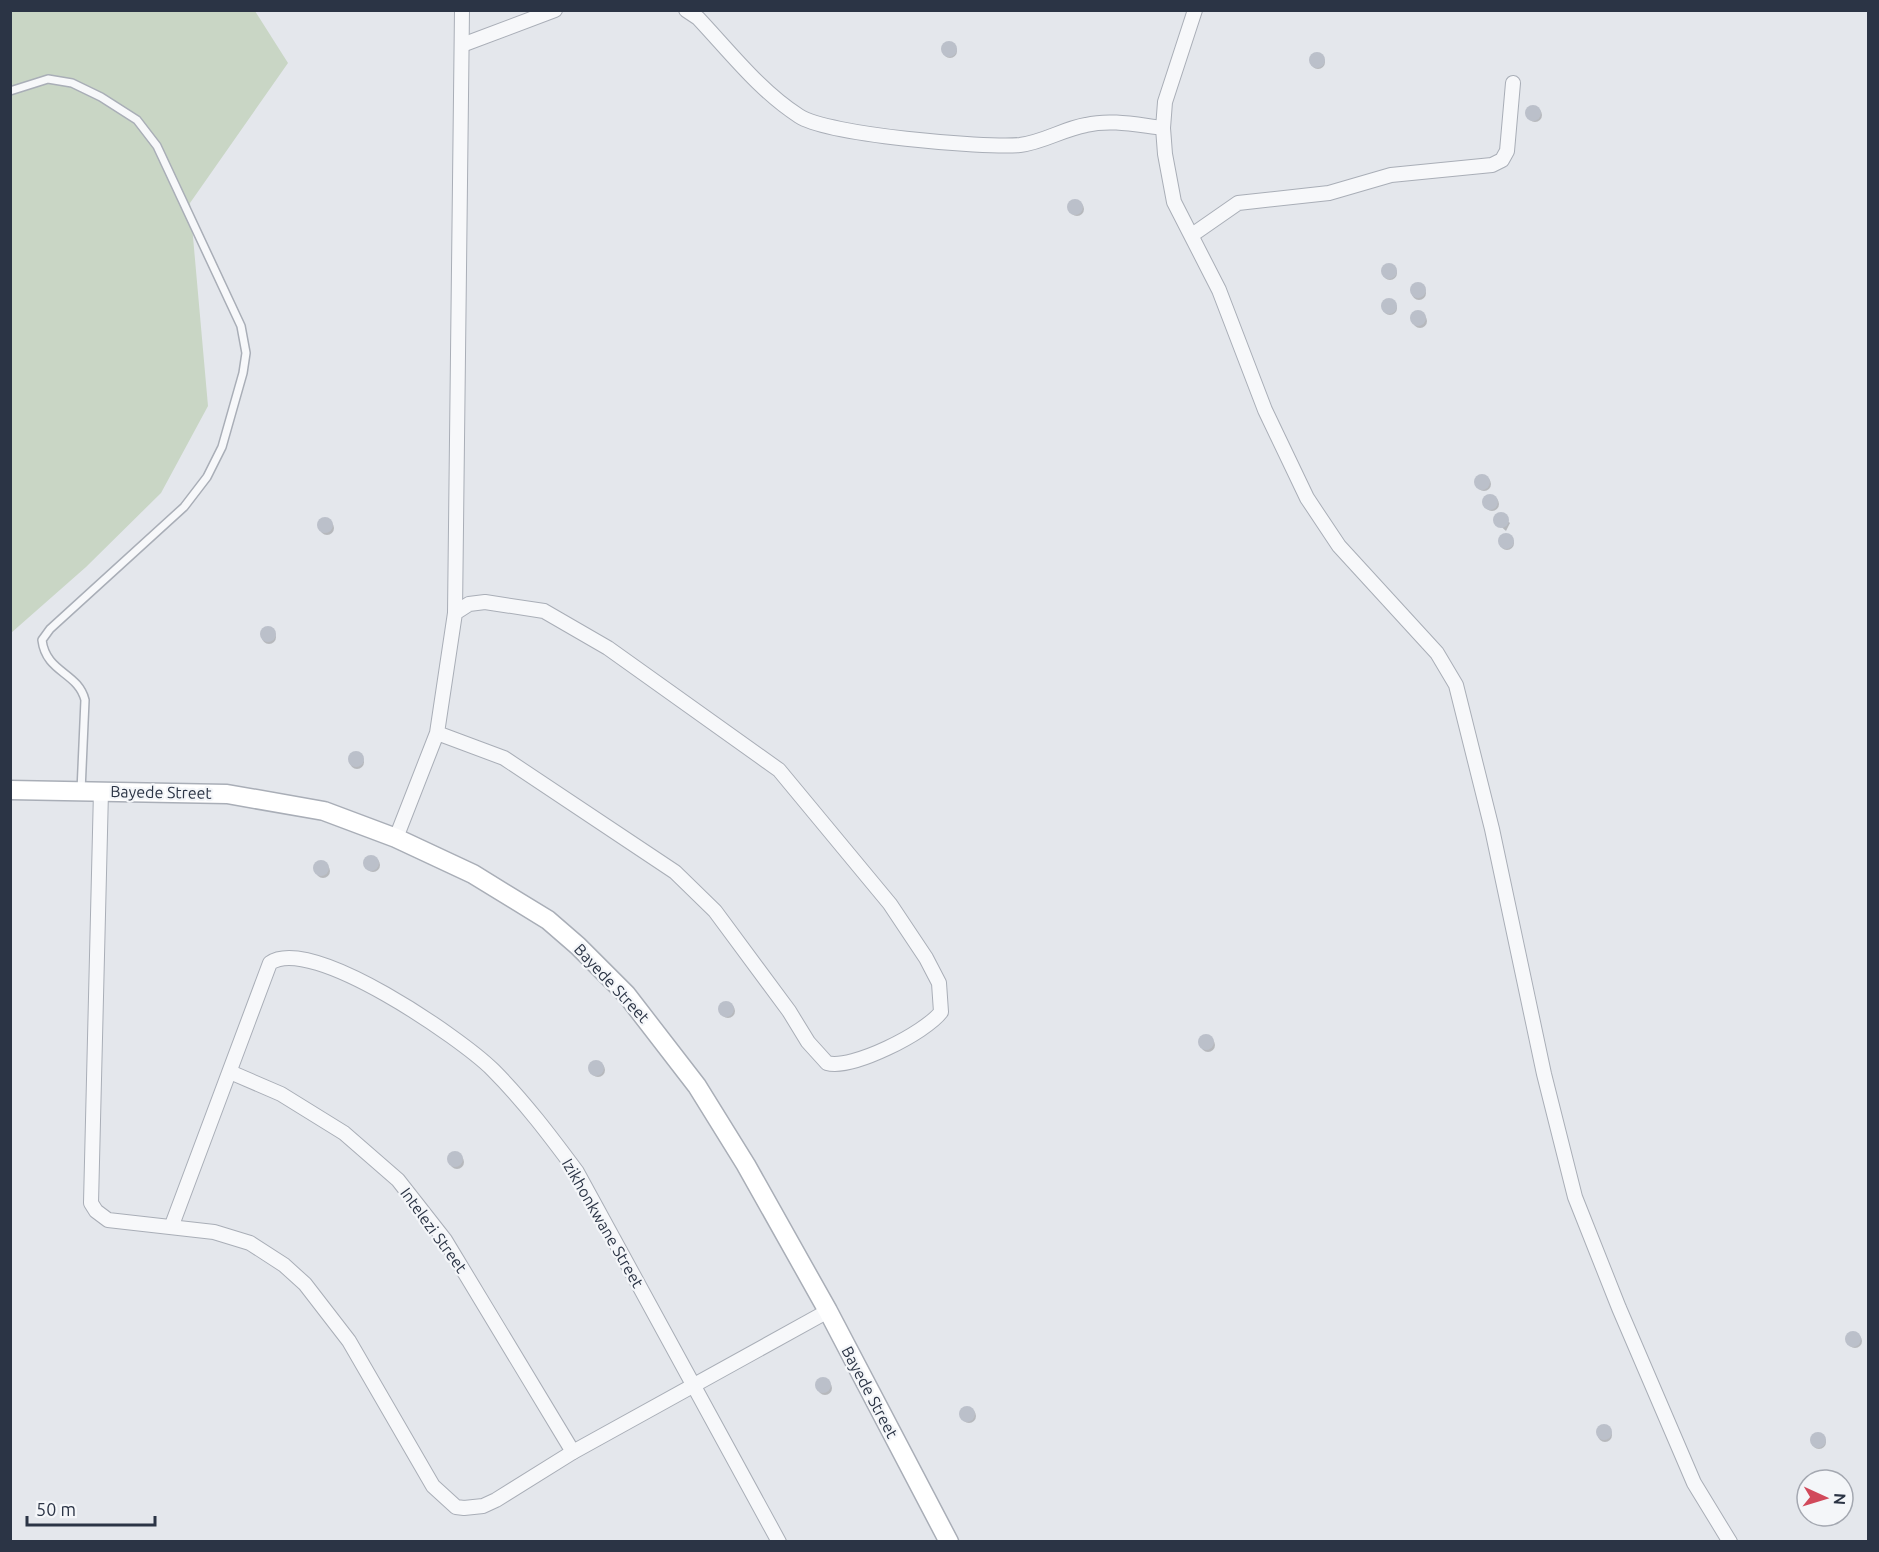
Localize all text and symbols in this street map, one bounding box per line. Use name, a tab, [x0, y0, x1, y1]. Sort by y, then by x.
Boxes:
street label: Bayede Street	[110, 782, 213, 802]
street label: Bayede Street	[571, 940, 654, 1027]
street label: Izikhonkwane Street	[559, 1155, 648, 1291]
street label: Intelezi Street	[397, 1184, 471, 1277]
street label: Bayede Street	[838, 1343, 902, 1442]
north arrow	[1795, 1468, 1855, 1528]
scale bar	[27, 1489, 154, 1527]
text: N	[1831, 1492, 1849, 1506]
text: 50 m	[36, 1499, 76, 1519]

